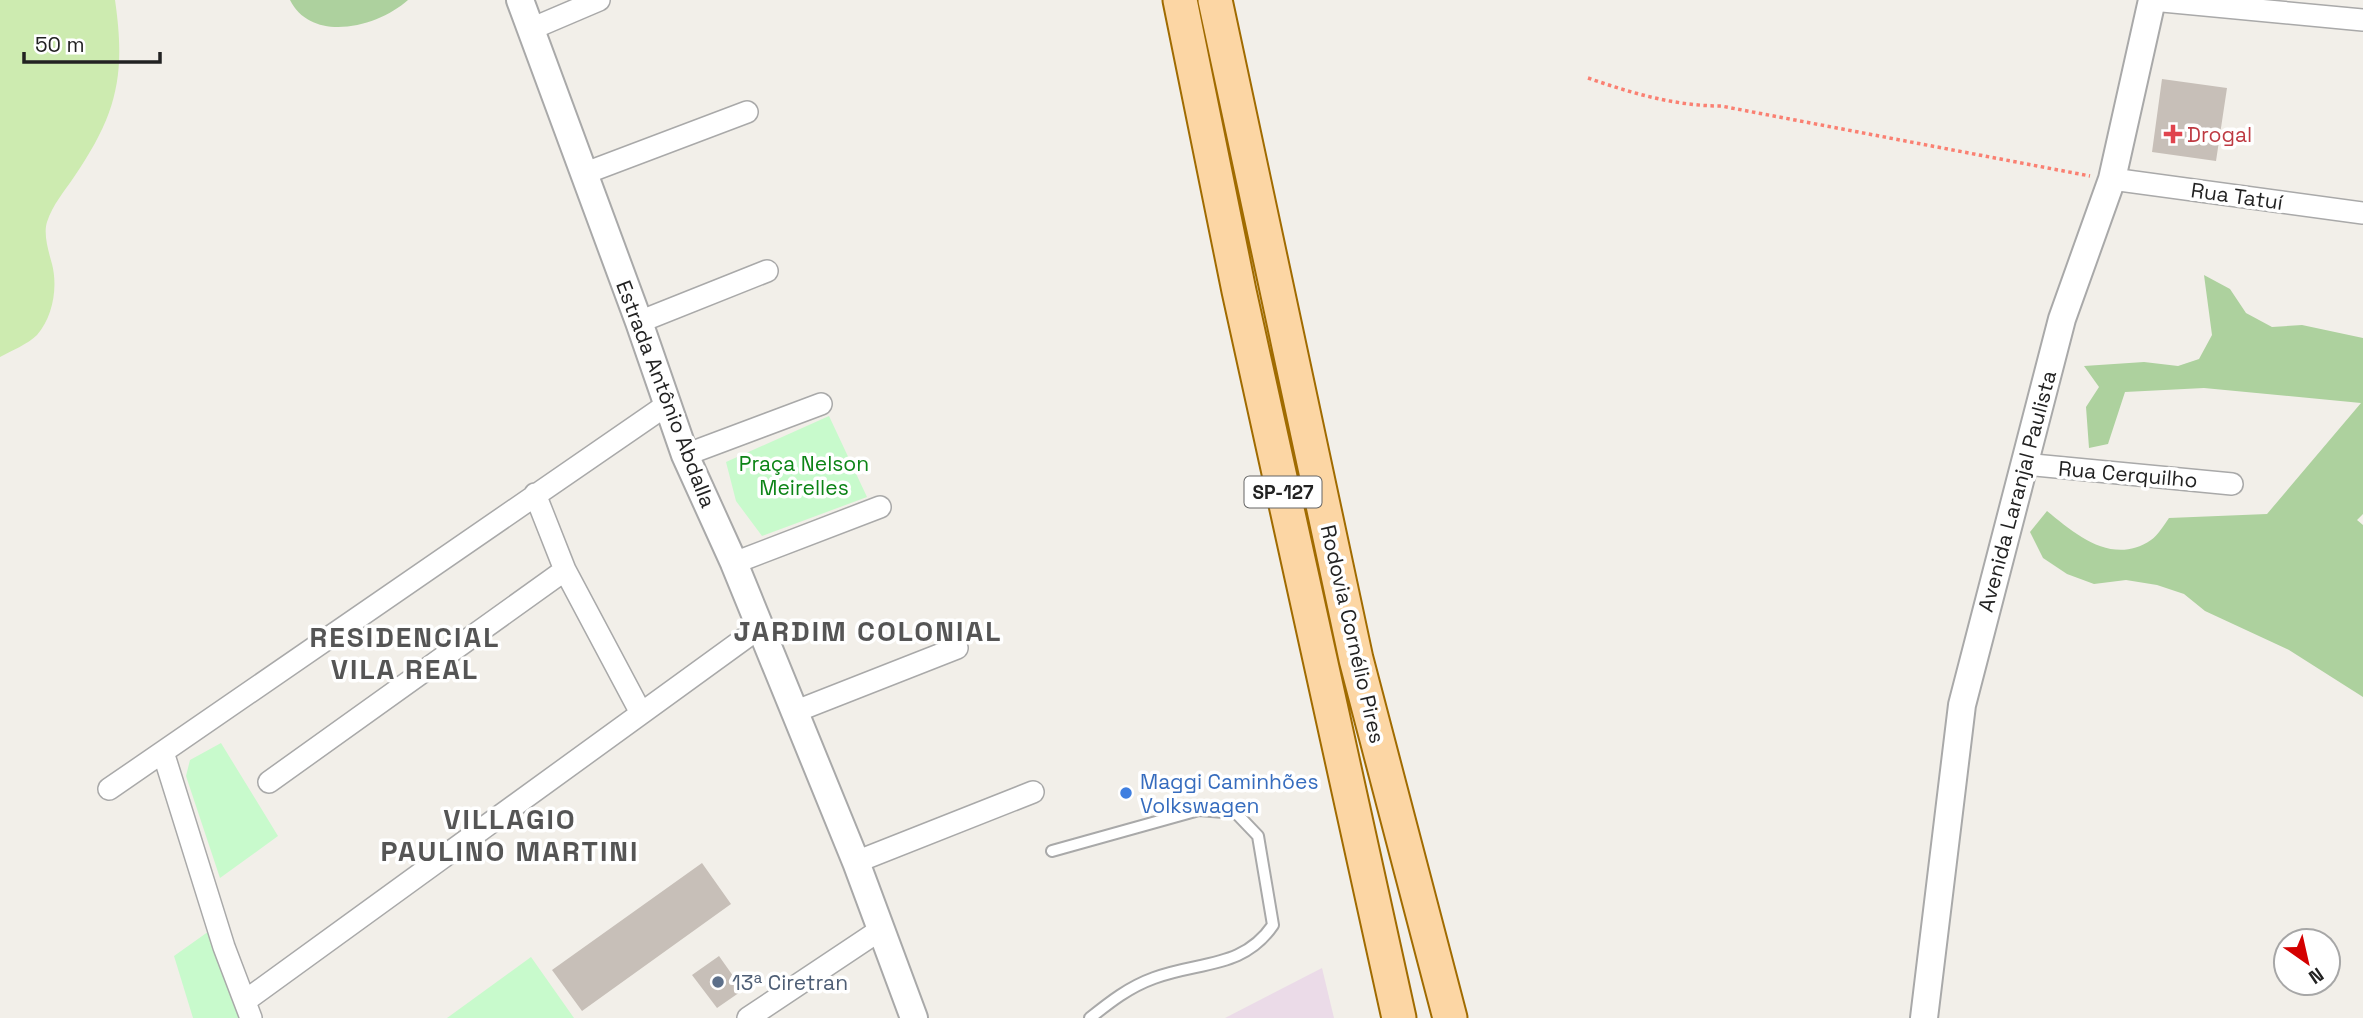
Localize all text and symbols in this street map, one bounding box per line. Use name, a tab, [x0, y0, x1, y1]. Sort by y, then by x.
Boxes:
scale bar	[24, 21, 161, 65]
text: 50 m	[35, 31, 85, 58]
place label: Drogal	[2187, 121, 2252, 148]
marker: Drogal	[2165, 126, 2181, 142]
street label: Rua Tatuí	[2189, 176, 2286, 216]
street label: Estrada Antônio Abdalla	[610, 277, 722, 511]
street label: Avenida Laranjal Paulista	[1972, 367, 2062, 615]
park label: Praça Nelson Meirelles	[739, 450, 869, 501]
street label: Rua Cerquilho	[2057, 454, 2199, 494]
road number: SP-127	[1244, 477, 1322, 508]
street label: Rodovia Cornélio Pires	[1315, 522, 1391, 746]
district label: JARDIM COLONIAL	[734, 613, 1002, 649]
district label: RESIDENCIAL VILA REAL	[310, 619, 500, 687]
place label: Maggi Caminhões Volkswagen	[1140, 768, 1318, 819]
marker: Maggi Caminhões Volkswagen	[1118, 785, 1134, 801]
district label: VILLAGIO PAULINO MARTINI	[381, 801, 639, 869]
north arrow	[2272, 927, 2342, 997]
text: N	[2304, 962, 2328, 990]
place label: 13ª Ciretran	[732, 969, 848, 996]
marker: 13ª Ciretran	[710, 974, 726, 990]

